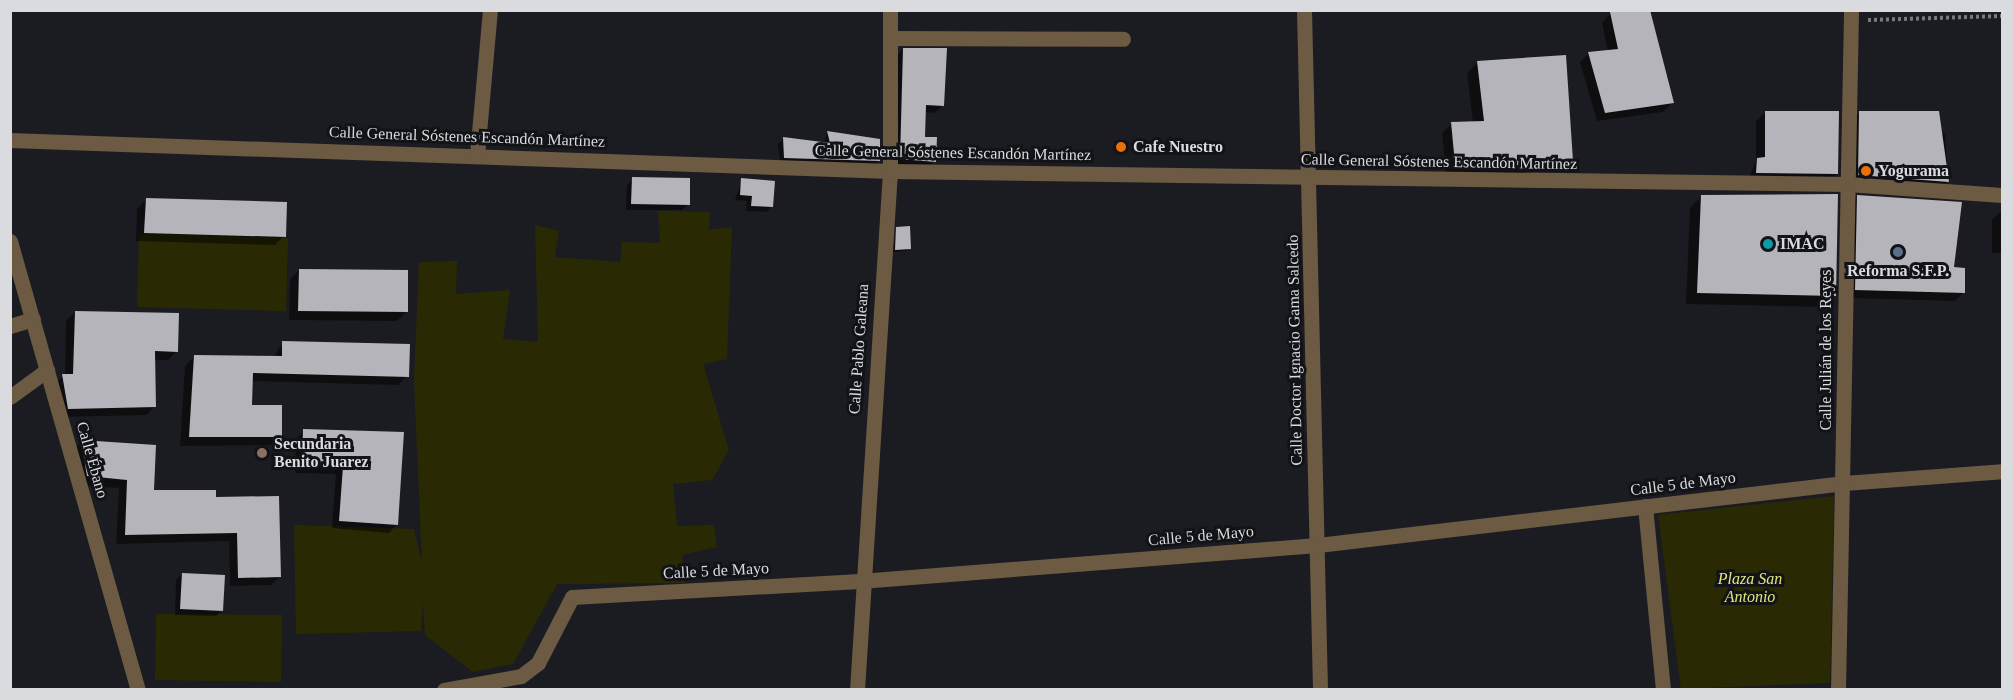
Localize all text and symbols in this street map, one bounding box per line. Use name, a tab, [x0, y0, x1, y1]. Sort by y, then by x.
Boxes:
street label: Calle General Sóstenes Escandón Martínez	[329, 123, 605, 151]
place label: Cafe Nuestro	[1133, 137, 1223, 157]
marker: Cafe Nuestro	[1114, 140, 1128, 154]
street label: Calle General Sóstenes Escandón Martínez	[815, 141, 1091, 165]
street label: Calle General Sóstenes Escandón Martínez	[1301, 150, 1577, 174]
place label: Yogurama	[1878, 161, 1949, 181]
marker: Yogurama	[1859, 164, 1873, 178]
street label: Calle Doctor Ignacio Gama Salcedo	[1283, 234, 1307, 466]
place label: IMAC	[1780, 234, 1824, 254]
marker: IMAC	[1761, 237, 1775, 251]
marker: Reforma S.F.P.	[1891, 245, 1905, 259]
place label: Reforma S.F.P.	[1847, 261, 1949, 281]
street label: Calle Julián de los Reyes	[1816, 270, 1836, 430]
street label: Calle Pablo Galeana	[845, 283, 873, 415]
street label: Calle Ébano	[72, 420, 112, 500]
place label: Secundaria Benito Juarez	[274, 434, 368, 472]
marker: Secundaria Benito Juarez	[255, 446, 269, 460]
street label: Calle 5 de Mayo	[1629, 468, 1737, 500]
street label: Calle 5 de Mayo	[1147, 522, 1255, 550]
street label: Calle 5 de Mayo	[662, 559, 770, 583]
park label: Plaza San Antonio	[1718, 569, 1782, 607]

